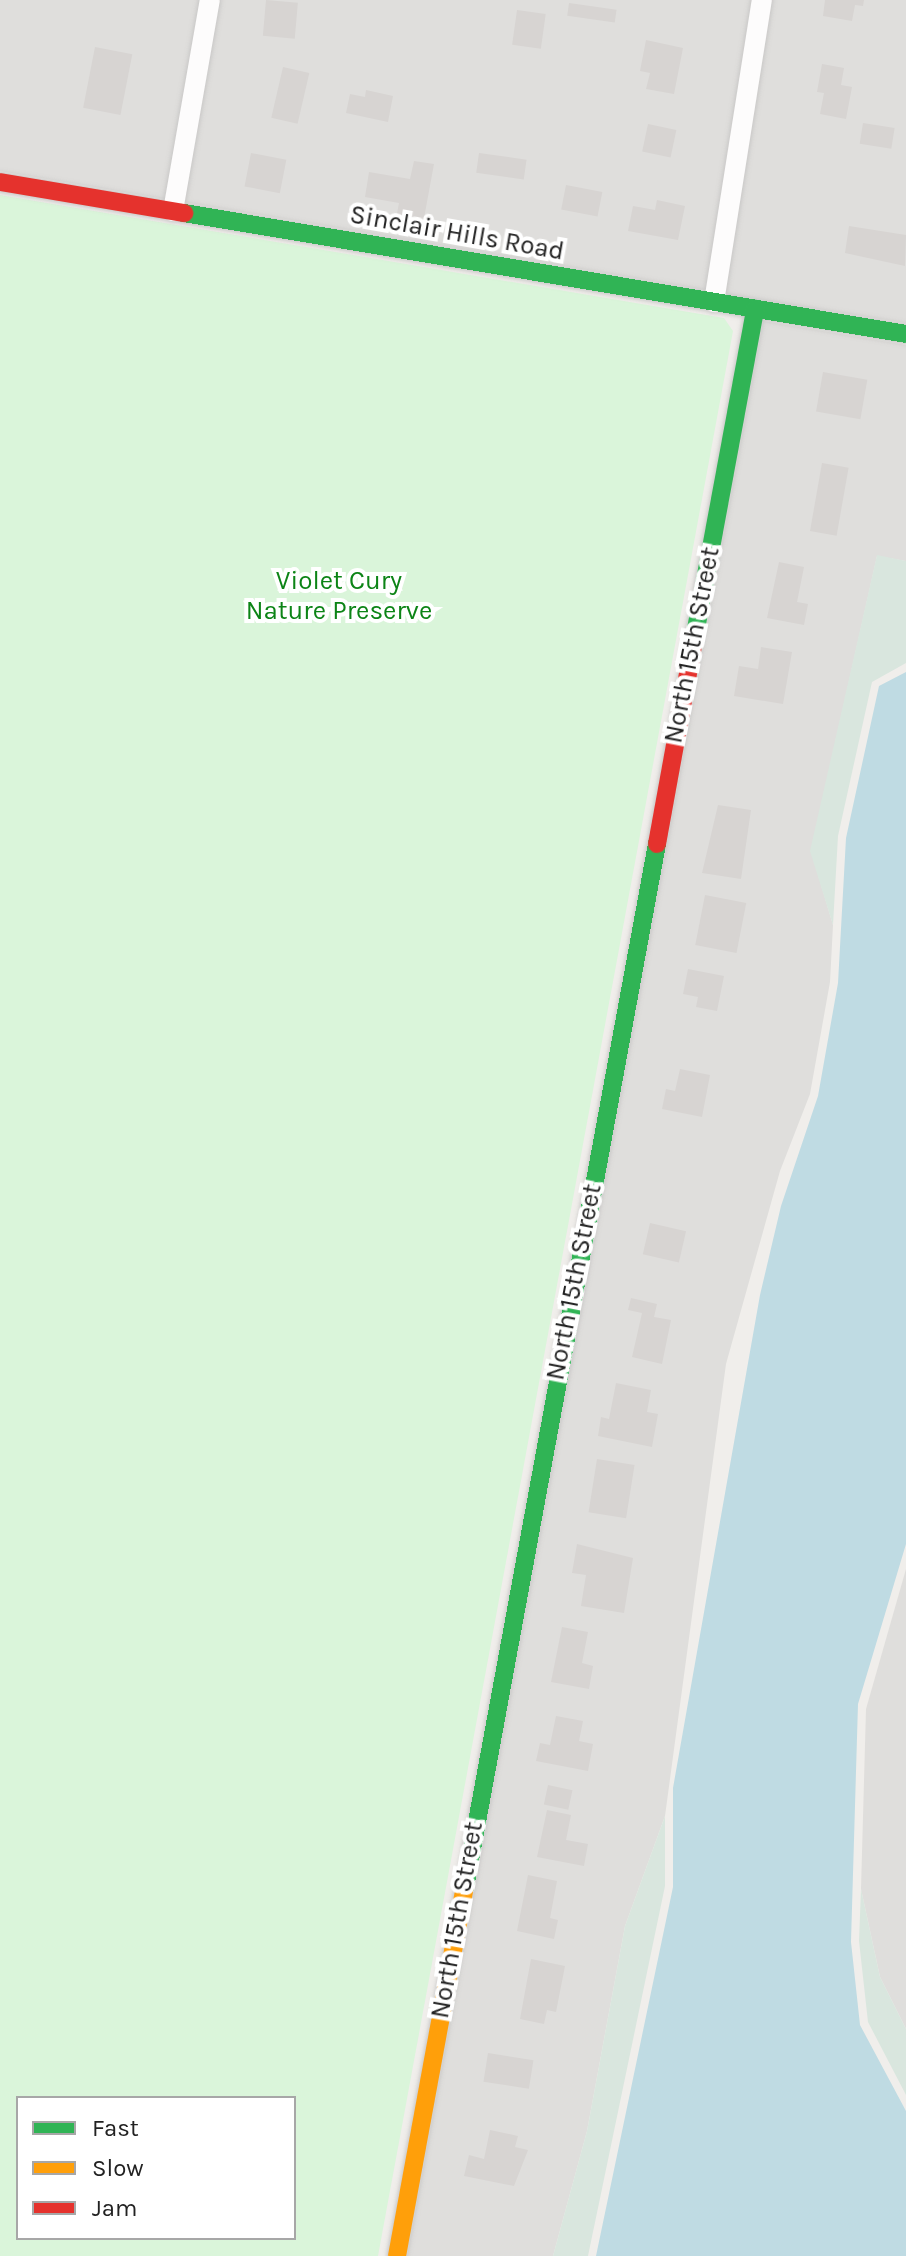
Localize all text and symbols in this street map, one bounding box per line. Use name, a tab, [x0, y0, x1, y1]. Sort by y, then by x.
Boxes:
street label: Sinclair Hills Road	[348, 199, 566, 267]
street label: North 15th Street	[658, 544, 726, 746]
park label: Violet Cury Nature Preserve	[246, 565, 432, 626]
street label: North 15th Street	[540, 1181, 608, 1383]
street label: North 15th Street	[424, 1819, 490, 2021]
legend	[16, 2096, 296, 2240]
text: Fast	[92, 2114, 139, 2142]
text: Slow	[92, 2154, 144, 2182]
text: Jam	[92, 2194, 137, 2222]

